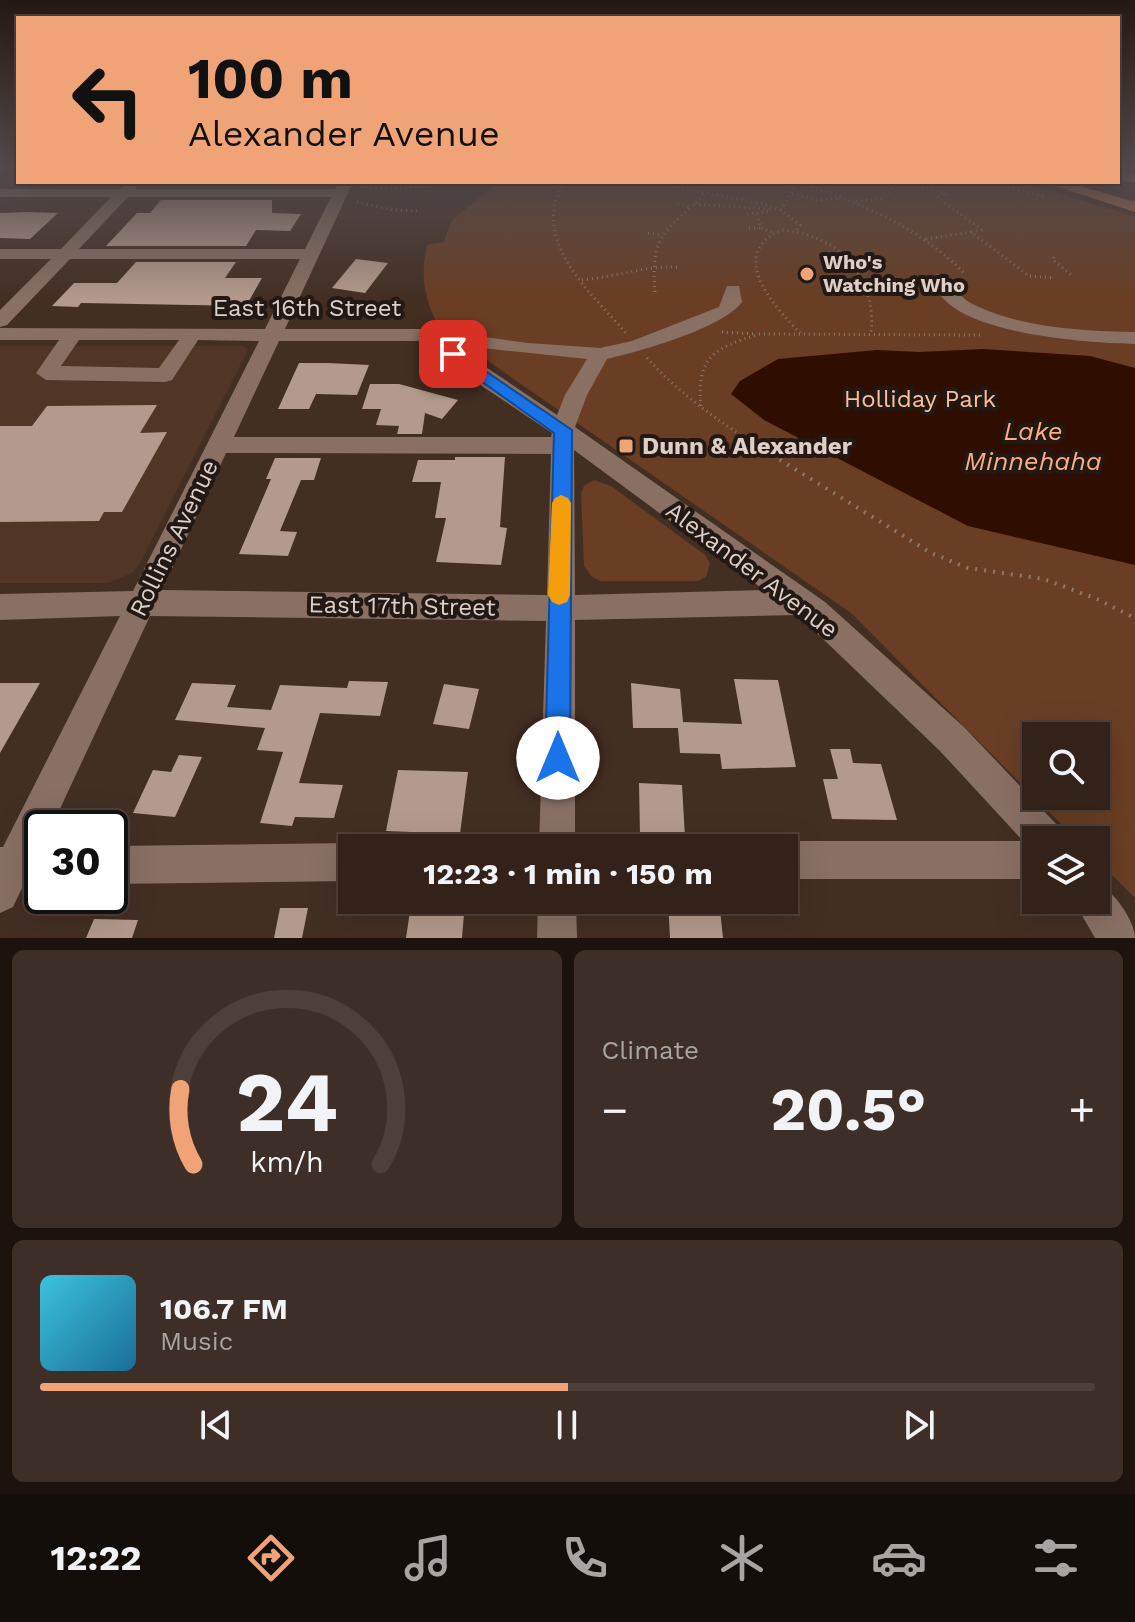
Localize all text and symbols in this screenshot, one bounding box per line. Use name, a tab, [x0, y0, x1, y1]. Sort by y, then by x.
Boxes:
text: 100 m	[188, 46, 353, 112]
icon: left	[56, 48, 160, 152]
text: Alexander Avenue	[188, 113, 500, 155]
place label: Who's Watching Who	[823, 250, 965, 297]
marker: Who's Watching Who	[798, 265, 816, 283]
street label: East 16th Street	[213, 294, 401, 322]
pin	[419, 320, 487, 388]
icon: arrive	[431, 332, 475, 376]
park label: Holliday Park	[844, 385, 997, 413]
water label: Lake Minnehaha	[964, 416, 1102, 476]
place label: Dunn & Alexander	[642, 432, 853, 460]
marker: Dunn & Alexander	[617, 437, 635, 455]
street label: Rollins Avenue	[124, 455, 224, 621]
street label: Alexander Avenue	[661, 496, 843, 644]
street label: East 17th Street	[308, 590, 496, 622]
position arrow	[516, 716, 600, 800]
map controls	[1022, 722, 1110, 914]
button: search	[1022, 722, 1110, 810]
speed limit sign: 30	[24, 810, 128, 914]
button: layers	[1022, 826, 1110, 914]
text: 12:23 · 1 min · 150 m	[423, 856, 713, 891]
text: Climate	[602, 1035, 699, 1065]
text: 24	[236, 1054, 338, 1151]
text: 20.5°	[770, 1074, 926, 1145]
text: −	[602, 1084, 628, 1136]
text: +	[1068, 1084, 1095, 1136]
text: km/h	[250, 1145, 324, 1179]
text: 106.7 FM	[160, 1291, 288, 1326]
text: Music	[160, 1326, 233, 1356]
icon: previous	[194, 1403, 238, 1447]
icon: pause	[545, 1403, 589, 1447]
icon: next	[897, 1403, 941, 1447]
icon: directions	[243, 1530, 299, 1586]
icon: music	[400, 1530, 456, 1586]
icon: phone	[557, 1530, 613, 1586]
icon: climate	[714, 1530, 770, 1586]
icon: car	[871, 1530, 927, 1586]
icon: filters	[1028, 1530, 1084, 1586]
text: 12:22	[51, 1537, 141, 1579]

